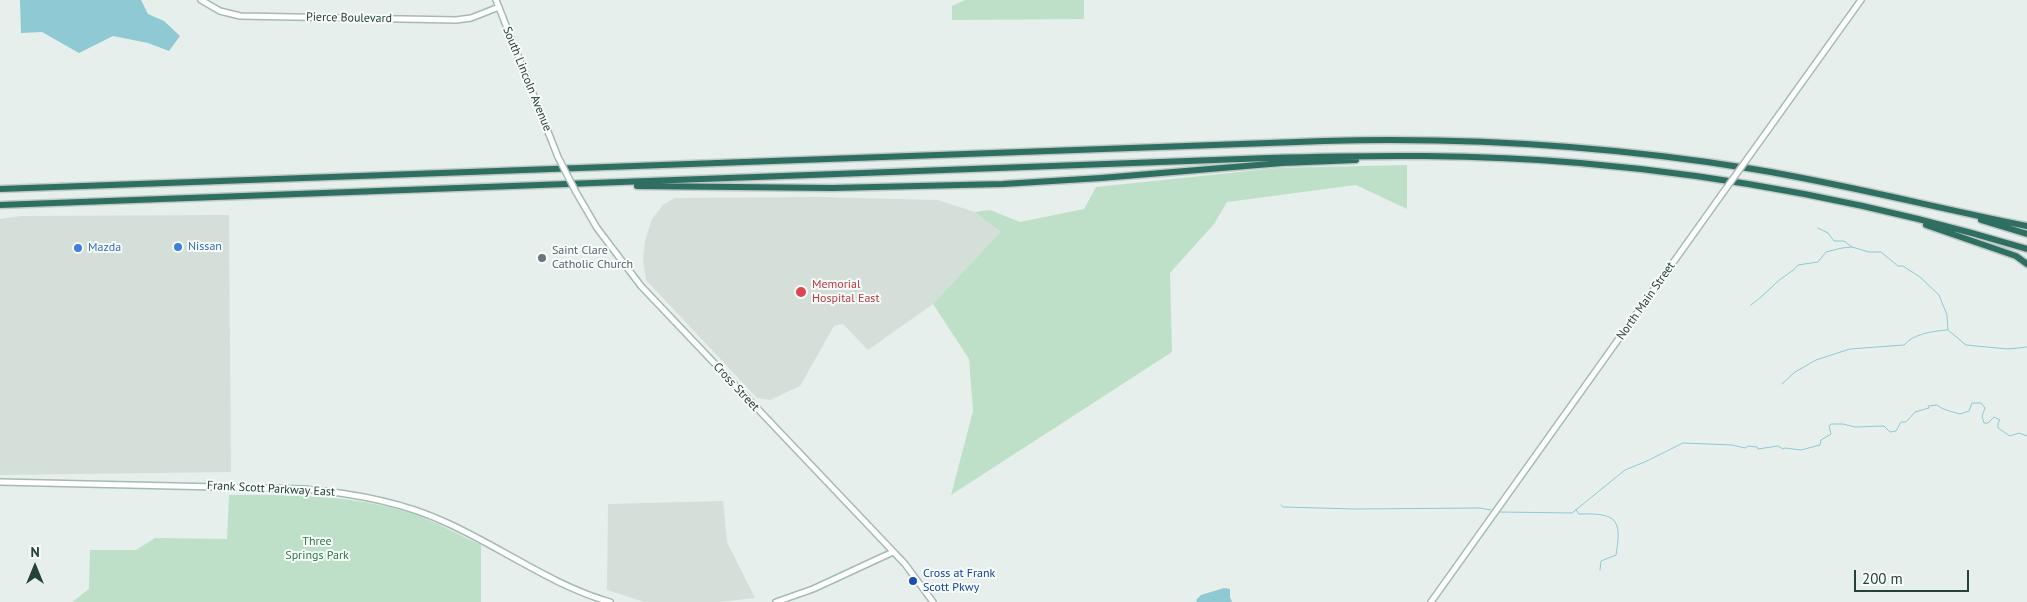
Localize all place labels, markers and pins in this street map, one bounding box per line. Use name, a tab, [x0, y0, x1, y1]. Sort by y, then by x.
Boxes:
place label: Nissan	[188, 240, 222, 254]
place label: Mazda	[88, 241, 121, 255]
marker: Nissan	[172, 241, 184, 253]
marker: Mazda	[72, 242, 84, 254]
place label: Saint Clare Catholic Church	[552, 244, 633, 272]
marker: Saint Clare Catholic Church	[536, 252, 548, 264]
place label: Memorial Hospital East	[812, 278, 879, 306]
marker: Memorial Hospital East	[794, 285, 808, 299]
place label: Cross at Frank Scott Pkwy	[923, 567, 995, 595]
marker: Cross at Frank Scott Pkwy	[907, 575, 919, 587]

